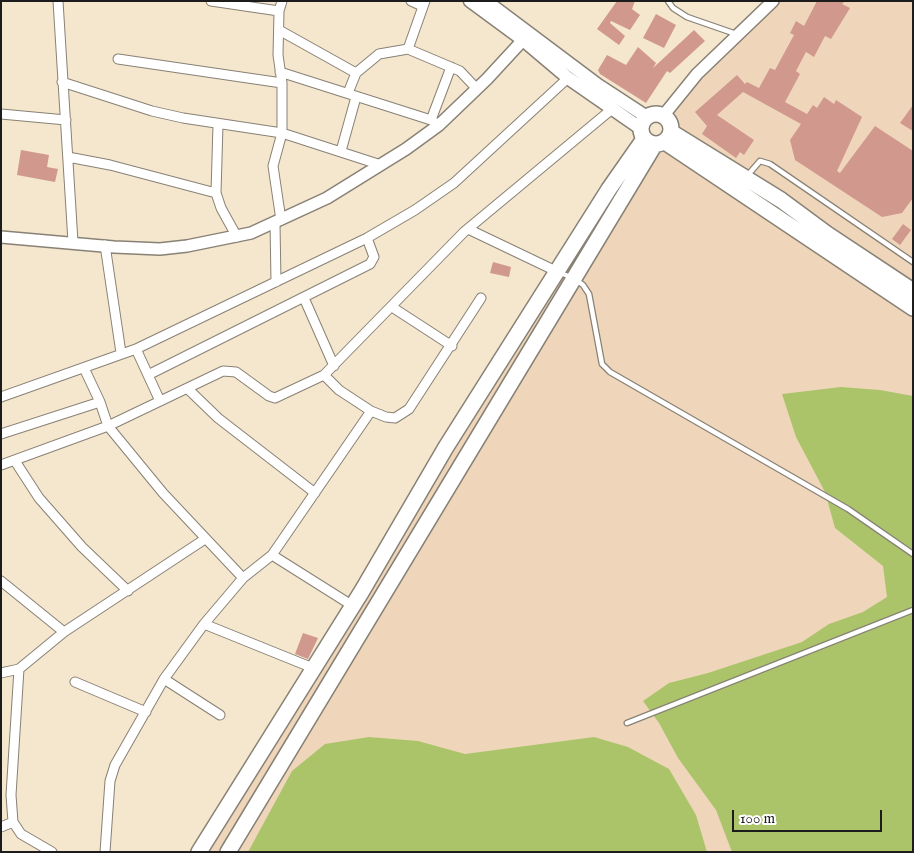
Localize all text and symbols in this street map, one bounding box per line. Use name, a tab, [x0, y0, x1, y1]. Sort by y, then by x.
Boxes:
scale bar	[734, 800, 884, 832]
text: 100 m	[740, 809, 775, 828]

